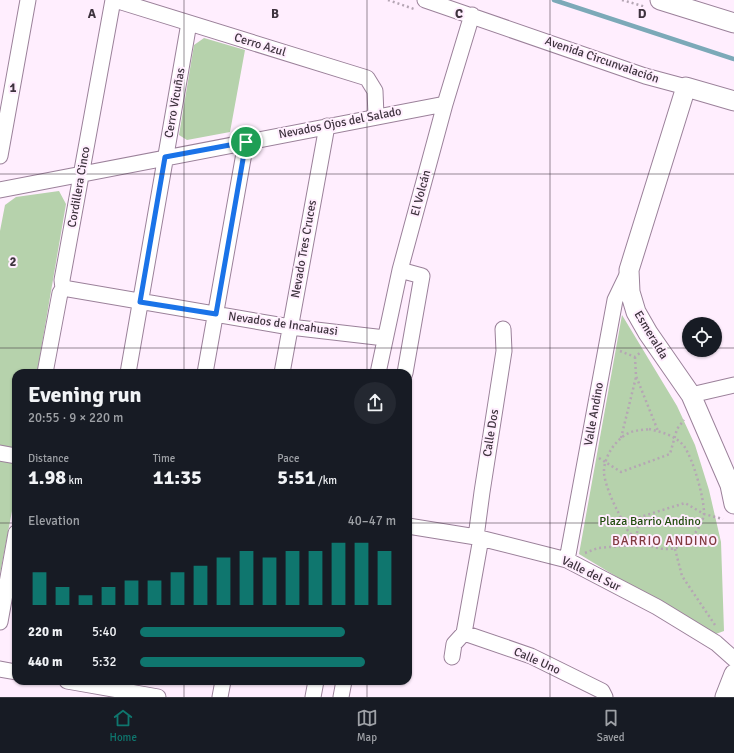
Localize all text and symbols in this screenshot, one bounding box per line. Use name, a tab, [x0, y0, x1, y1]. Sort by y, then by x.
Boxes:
text: A	[88, 6, 97, 22]
text: B	[271, 6, 279, 22]
text: C	[455, 6, 463, 22]
text: D	[638, 6, 647, 22]
street label: Cerro Azul	[232, 30, 288, 60]
street label: Avenida Circunvalación	[543, 33, 661, 87]
street label: Cerro Vicuñas	[161, 67, 189, 139]
text: 1	[9, 80, 17, 96]
street label: Nevados Ojos del Salado	[277, 104, 403, 142]
pin	[229, 125, 263, 159]
icon: arrive	[235, 131, 257, 153]
street label: Cordillera Cinco	[64, 145, 94, 229]
street label: El Volcán	[408, 168, 434, 218]
street label: Nevado Tres Cruces	[288, 199, 320, 299]
text: 2	[9, 254, 17, 270]
street label: Esmeralda	[631, 308, 671, 362]
street label: Nevados de Incahuasi	[227, 309, 339, 339]
map controls	[682, 317, 722, 357]
button: locate	[682, 317, 722, 357]
text: Evening run	[28, 381, 142, 408]
street label: Valle Andino	[581, 381, 607, 447]
button: share	[354, 382, 396, 424]
street label: Calle Dos	[480, 408, 502, 458]
text: 20:55 · 9 × 220 m	[28, 410, 123, 426]
text: Distance	[28, 452, 69, 465]
text: Time	[153, 452, 175, 465]
text: Pace	[277, 452, 300, 465]
text: 1.98	[28, 465, 66, 490]
text: 11:35	[153, 465, 202, 490]
text: 5:51	[277, 465, 316, 490]
text: km	[66, 474, 83, 487]
text: /km	[316, 474, 337, 487]
text: Elevation	[28, 513, 80, 529]
text: 40–47 m	[348, 513, 396, 529]
park label: Plaza Barrio Andino	[599, 514, 701, 529]
district label: BARRIO ANDINO	[612, 533, 718, 549]
street label: Valle del Sur	[559, 553, 624, 595]
text: 220 m	[28, 624, 62, 640]
text: 5:40	[92, 624, 117, 640]
street label: Calle Uno	[511, 644, 563, 678]
text: 440 m	[28, 654, 62, 670]
text: 5:32	[92, 654, 117, 670]
tab: Home	[109, 707, 137, 744]
tab: Map	[356, 707, 378, 744]
tab: Saved	[597, 707, 625, 744]

